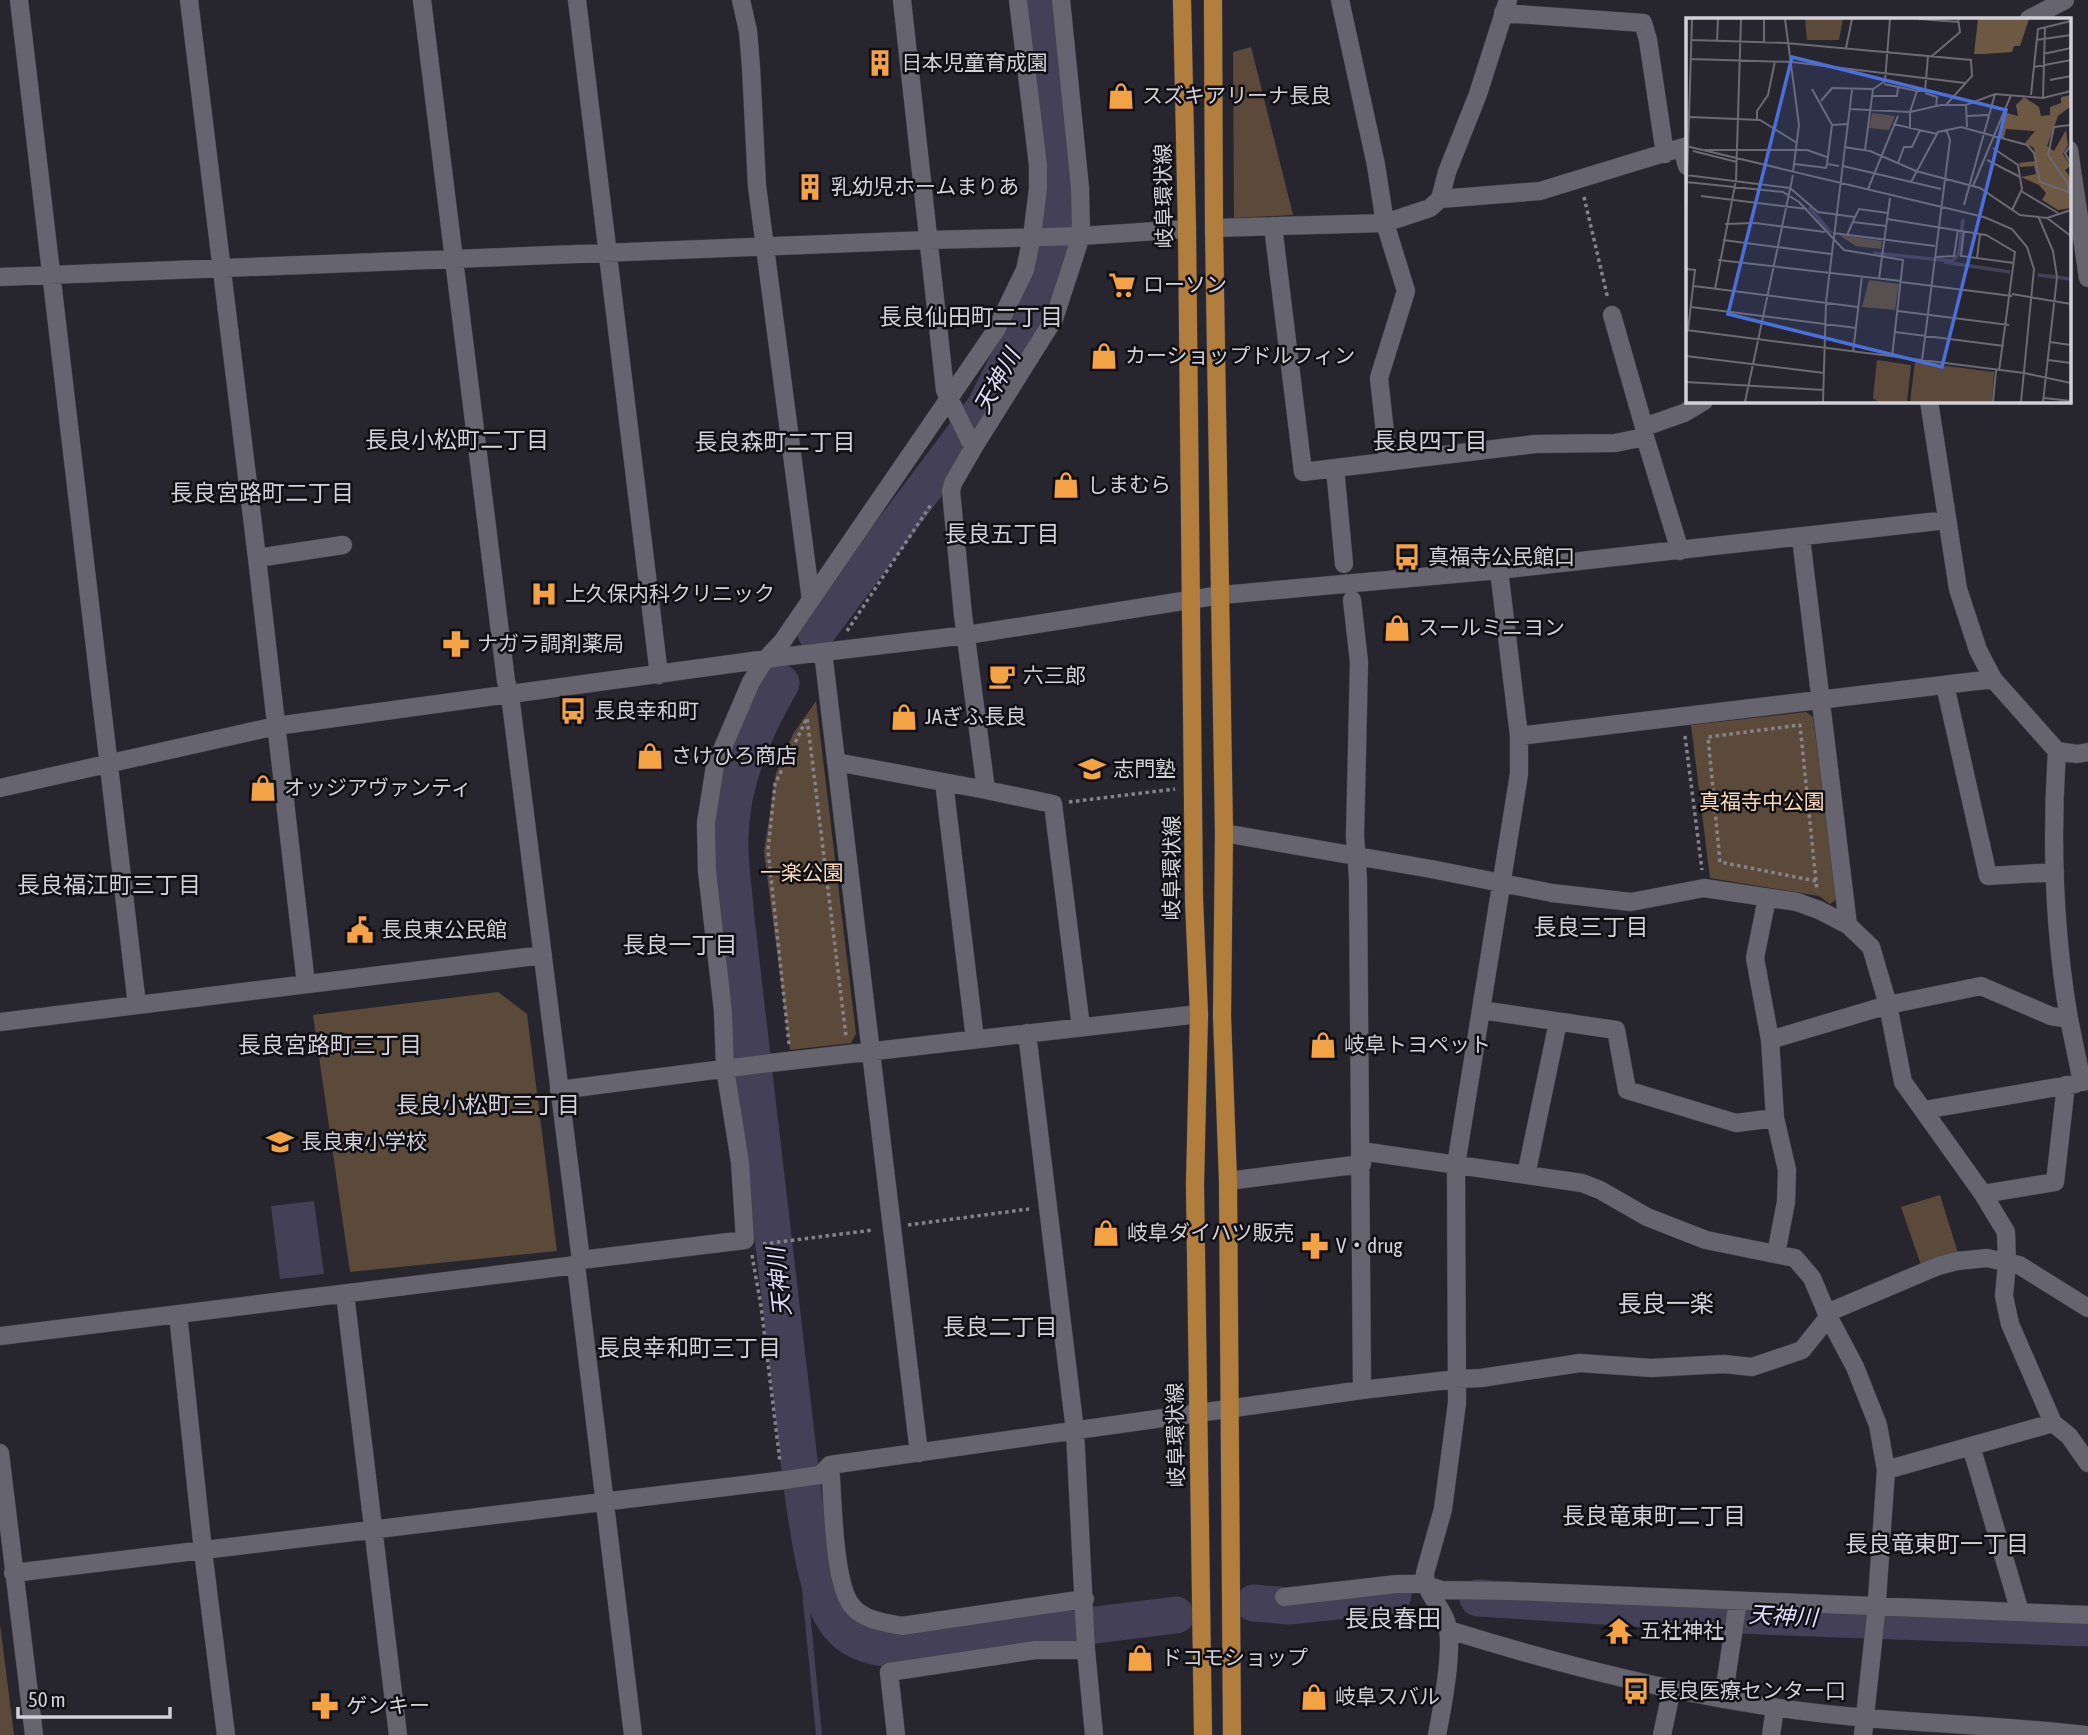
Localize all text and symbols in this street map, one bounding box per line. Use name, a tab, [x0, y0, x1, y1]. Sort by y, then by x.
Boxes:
inset map	[1686, 18, 2070, 402]
building icon: 日本児童育成園	[865, 48, 895, 78]
place label: 日本児童育成園	[901, 50, 1048, 74]
shop icon: スズキアリーナ長良	[1106, 81, 1136, 111]
place label: スズキアリーナ長良	[1142, 83, 1331, 107]
street label: 岐阜環状線	[1150, 143, 1176, 249]
building icon: 乳幼児ホームまりあ	[795, 172, 825, 202]
place label: 乳幼児ホームまりあ	[831, 174, 1019, 198]
supermarket icon: ローソン	[1107, 270, 1137, 300]
place label: ローソン	[1143, 272, 1227, 296]
district label: 長良仙田町二丁目	[879, 304, 1063, 330]
shop icon: カーショップドルフィン	[1089, 341, 1119, 371]
water label: 天神川	[969, 342, 1027, 417]
place label: カーショップドルフィン	[1125, 343, 1355, 367]
district label: 長良小松町二丁目	[365, 427, 549, 453]
district label: 長良四丁目	[1373, 428, 1488, 454]
district label: 長良森町二丁目	[695, 429, 856, 455]
shop icon: しまむら	[1051, 470, 1081, 500]
place label: しまむら	[1087, 472, 1171, 496]
district label: 長良宮路町二丁目	[170, 480, 354, 506]
district label: 長良五丁目	[945, 521, 1060, 547]
bus stop icon: 真福寺公民館口	[1392, 542, 1422, 572]
place label: 真福寺公民館口	[1428, 544, 1575, 568]
hospital icon: 上久保内科クリニック	[529, 579, 559, 609]
place label: 上久保内科クリニック	[565, 581, 775, 605]
shop icon: スールミニヨン	[1382, 613, 1412, 643]
place label: スールミニヨン	[1418, 615, 1565, 639]
pharmacy icon: ナガラ調剤薬局	[441, 629, 471, 659]
place label: ナガラ調剤薬局	[477, 631, 624, 655]
cafe icon: 六三郎	[987, 661, 1017, 691]
place label: 六三郎	[1023, 663, 1086, 687]
bus stop icon: 長良幸和町	[558, 696, 588, 726]
place label: 長良幸和町	[594, 698, 699, 722]
shop icon: JAぎふ長良	[889, 702, 919, 732]
place label: JAぎふ長良	[925, 704, 1026, 728]
shop icon: さけひろ商店	[635, 741, 665, 771]
place label: さけひろ商店	[671, 743, 797, 767]
school or university icon: 志門塾	[1077, 754, 1107, 784]
place label: 志門塾	[1113, 756, 1176, 780]
shop icon: オッジアヴァンティ	[248, 773, 278, 803]
place label: オッジアヴァンティ	[284, 775, 472, 799]
park label: 真福寺中公園	[1699, 789, 1825, 813]
street label: 岐阜環状線	[1159, 816, 1183, 921]
park label: 一楽公園	[760, 860, 844, 884]
district label: 長良福江町三丁目	[17, 872, 201, 898]
district label: 長良三丁目	[1534, 914, 1649, 940]
public building icon: 長良東公民館	[345, 915, 375, 945]
place label: 長良東公民館	[381, 917, 507, 941]
district label: 長良一丁目	[623, 932, 738, 958]
shop icon: 岐阜トヨペット	[1308, 1030, 1338, 1060]
district label: 長良宮路町三丁目	[238, 1032, 422, 1058]
place label: 岐阜トヨペット	[1344, 1032, 1491, 1056]
district label: 長良小松町三丁目	[396, 1092, 580, 1118]
school or university icon: 長良東小学校	[265, 1127, 295, 1157]
place label: 長良東小学校	[301, 1129, 427, 1153]
shop icon: 岐阜ダイハツ販売	[1091, 1218, 1121, 1248]
place label: 岐阜ダイハツ販売	[1127, 1220, 1295, 1244]
pharmacy icon: V・drug	[1300, 1231, 1330, 1261]
place label: V・drug	[1336, 1233, 1403, 1257]
water label: 天神川	[762, 1243, 796, 1318]
district label: 長良一楽	[1618, 1290, 1714, 1317]
district label: 長良二丁目	[943, 1314, 1058, 1340]
district label: 長良幸和町三丁目	[597, 1335, 781, 1361]
street label: 岐阜環状線	[1162, 1382, 1188, 1488]
district label: 長良竜東町二丁目	[1562, 1503, 1746, 1529]
district label: 長良竜東町一丁目	[1845, 1531, 2029, 1557]
water label: 天神川	[1748, 1601, 1821, 1631]
district label: 長良春田	[1345, 1605, 1441, 1632]
temple icon: 五社神社	[1604, 1616, 1634, 1646]
place label: 五社神社	[1640, 1618, 1724, 1642]
shop icon: ドコモショップ	[1125, 1643, 1155, 1673]
place label: ドコモショップ	[1161, 1645, 1308, 1669]
scale bar	[18, 1676, 170, 1720]
bus stop icon: 長良医療センター口	[1621, 1676, 1651, 1706]
place label: 長良医療センター口	[1657, 1678, 1846, 1702]
shop icon: 岐阜スバル	[1299, 1682, 1329, 1712]
place label: 岐阜スバル	[1335, 1684, 1440, 1708]
text: 50 m	[28, 1687, 66, 1711]
pharmacy icon: ゲンキー	[310, 1691, 340, 1721]
place label: ゲンキー	[346, 1693, 430, 1717]

